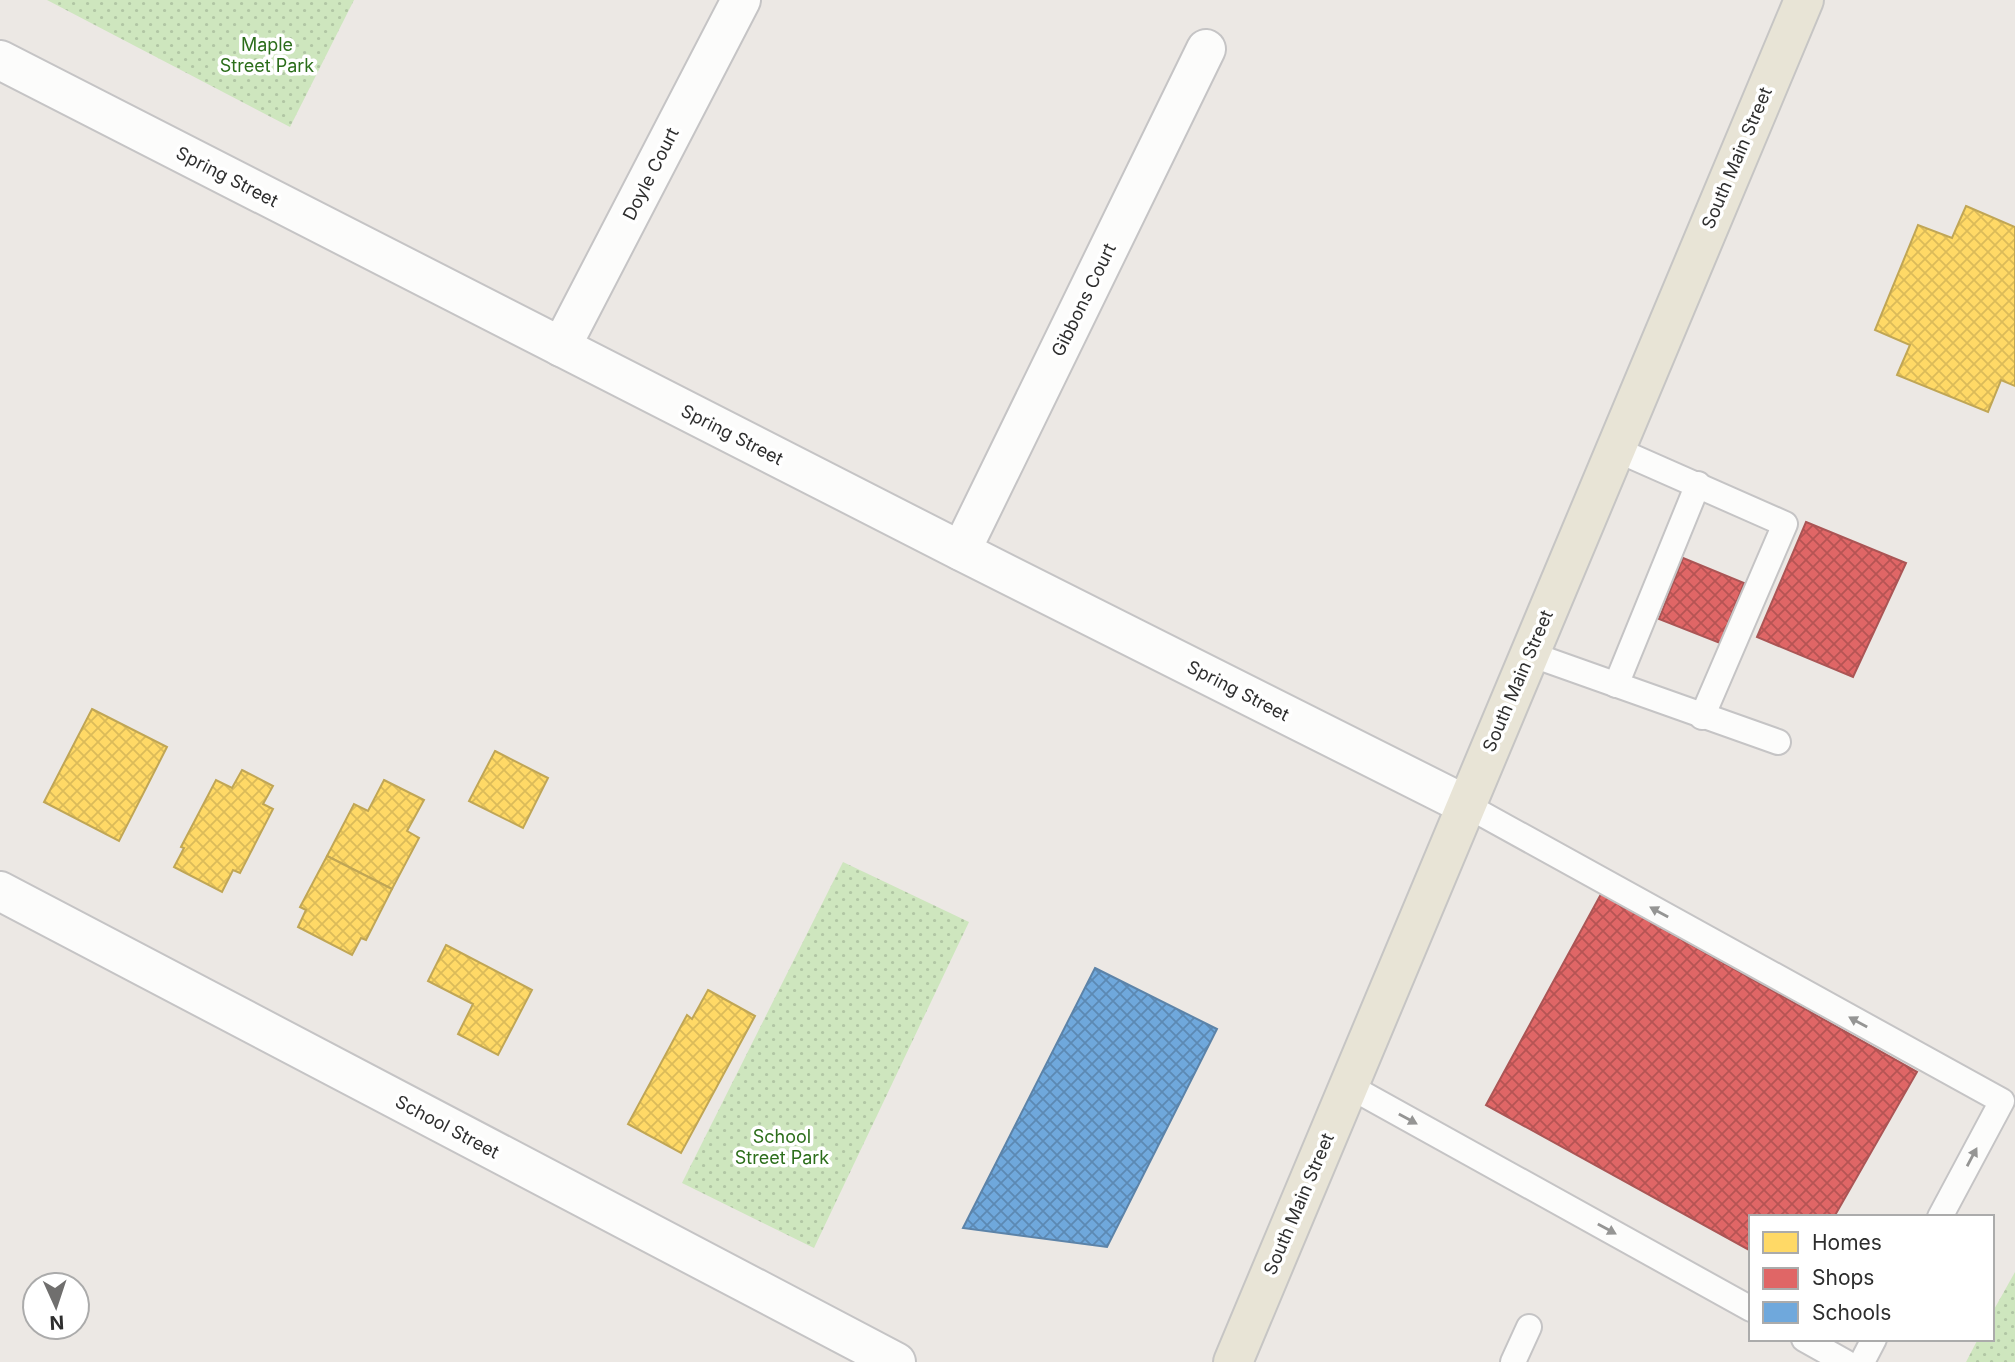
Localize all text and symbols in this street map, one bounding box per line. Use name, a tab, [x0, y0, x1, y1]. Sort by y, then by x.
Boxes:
park label: Maple Street Park	[220, 34, 314, 76]
street label: South Main Street	[1697, 84, 1776, 232]
street label: Doyle Court	[618, 124, 683, 224]
street label: Spring Street	[173, 142, 282, 211]
street label: Gibbons Court	[1047, 240, 1120, 360]
street label: Spring Street	[678, 400, 787, 469]
street label: South Main Street	[1478, 607, 1557, 755]
street label: Spring Street	[1184, 656, 1293, 725]
one-way arrow	[1649, 906, 1669, 918]
one-way arrow	[1848, 1016, 1868, 1028]
street label: School Street	[392, 1090, 503, 1163]
one-way arrow	[1398, 1113, 1418, 1125]
park label: School Street Park	[735, 1126, 829, 1168]
street label: South Main Street	[1259, 1130, 1338, 1278]
one-way arrow	[1966, 1146, 1978, 1166]
legend	[1749, 1215, 1994, 1341]
one-way arrow	[1597, 1224, 1617, 1235]
text: Homes	[1812, 1230, 1882, 1255]
text: Shops	[1812, 1265, 1874, 1290]
north arrow	[21, 1271, 91, 1341]
text: Schools	[1812, 1300, 1891, 1325]
text: N	[49, 1311, 65, 1334]

